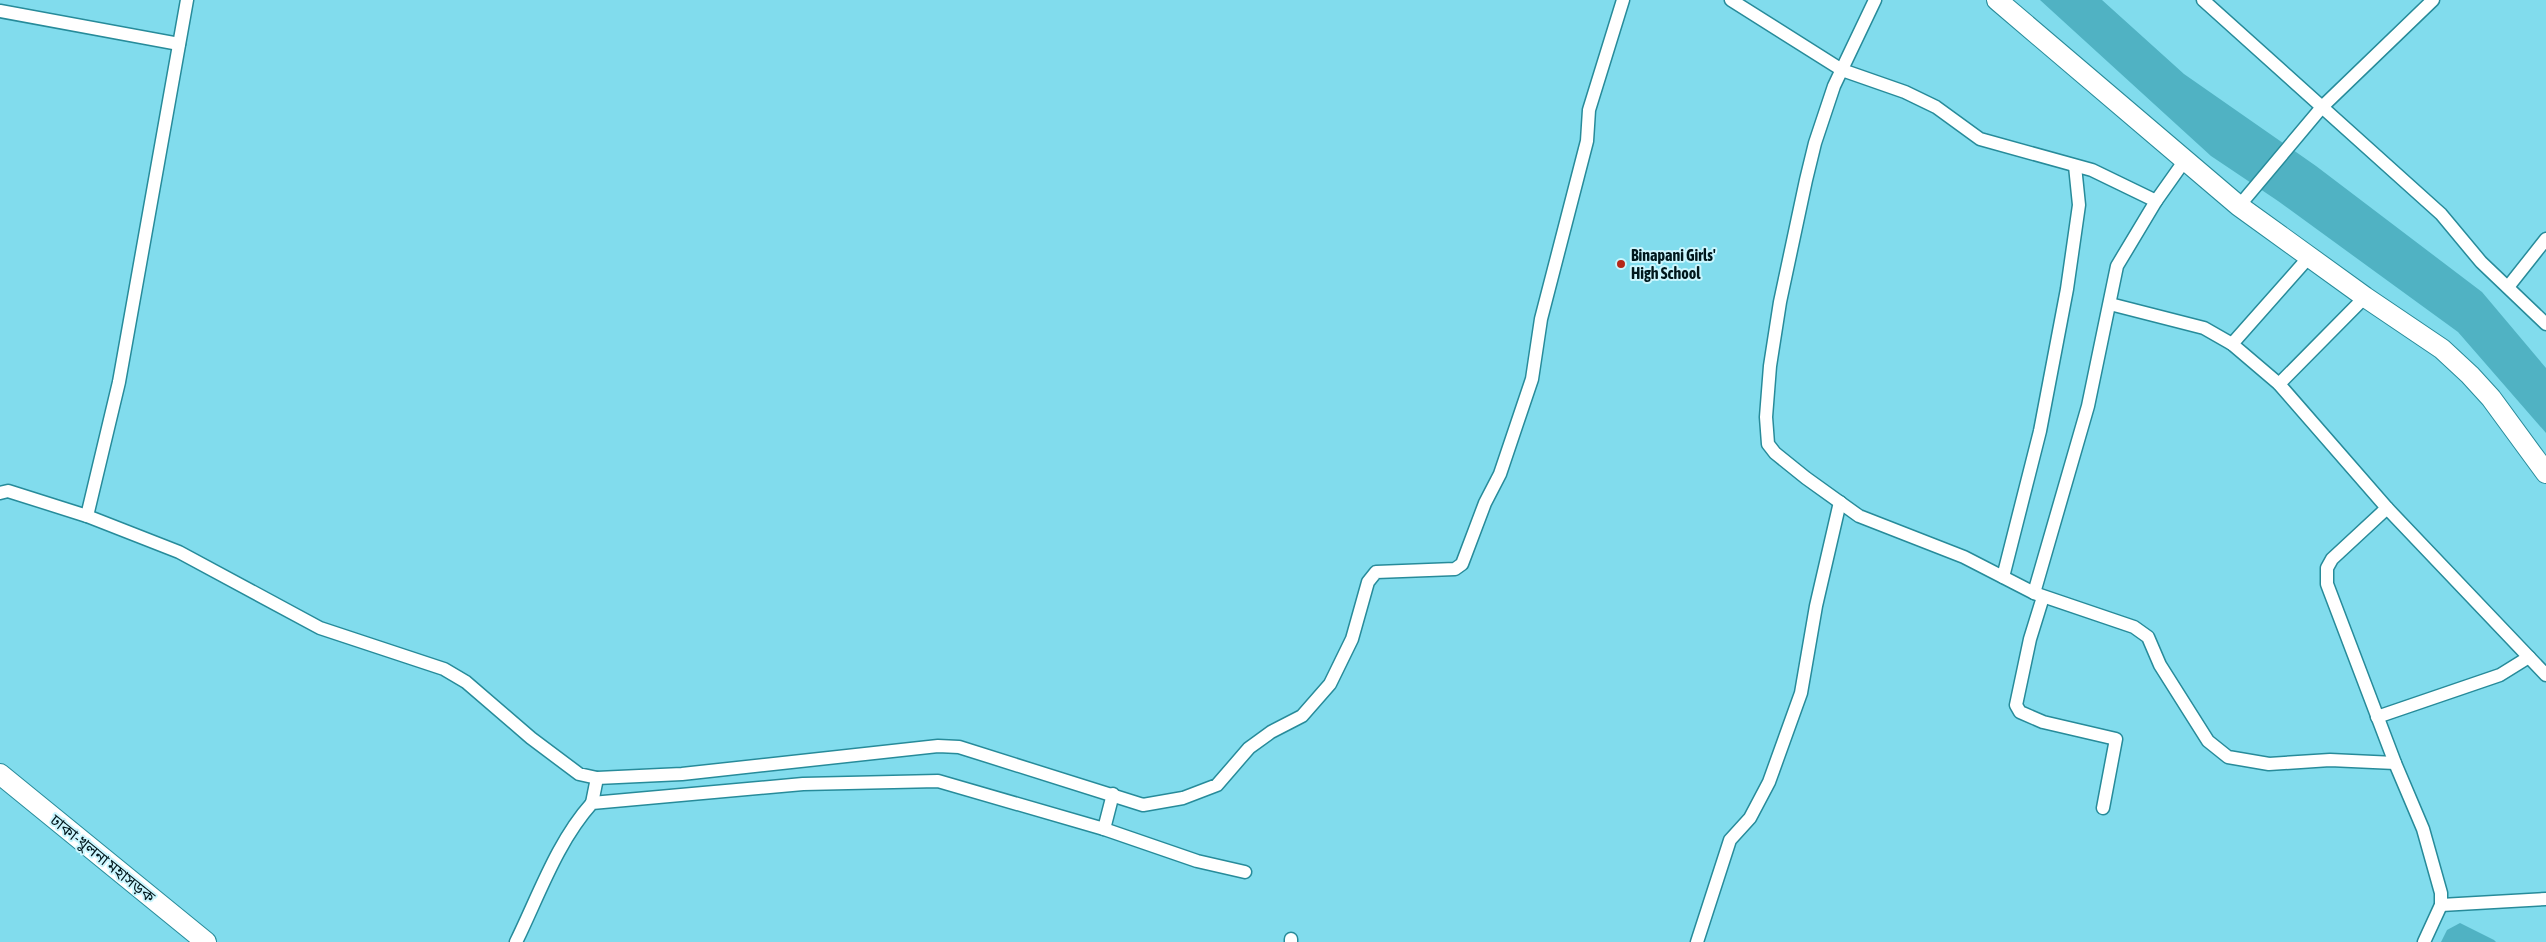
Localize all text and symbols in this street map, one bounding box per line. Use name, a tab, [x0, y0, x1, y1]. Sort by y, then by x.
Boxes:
place label: Binapani Girls' High School	[1631, 246, 1716, 282]
marker: Binapani Girls' High School	[1615, 258, 1627, 270]
street label: ঢাকা-খুলনা মহাসড়ক	[46, 810, 160, 907]

